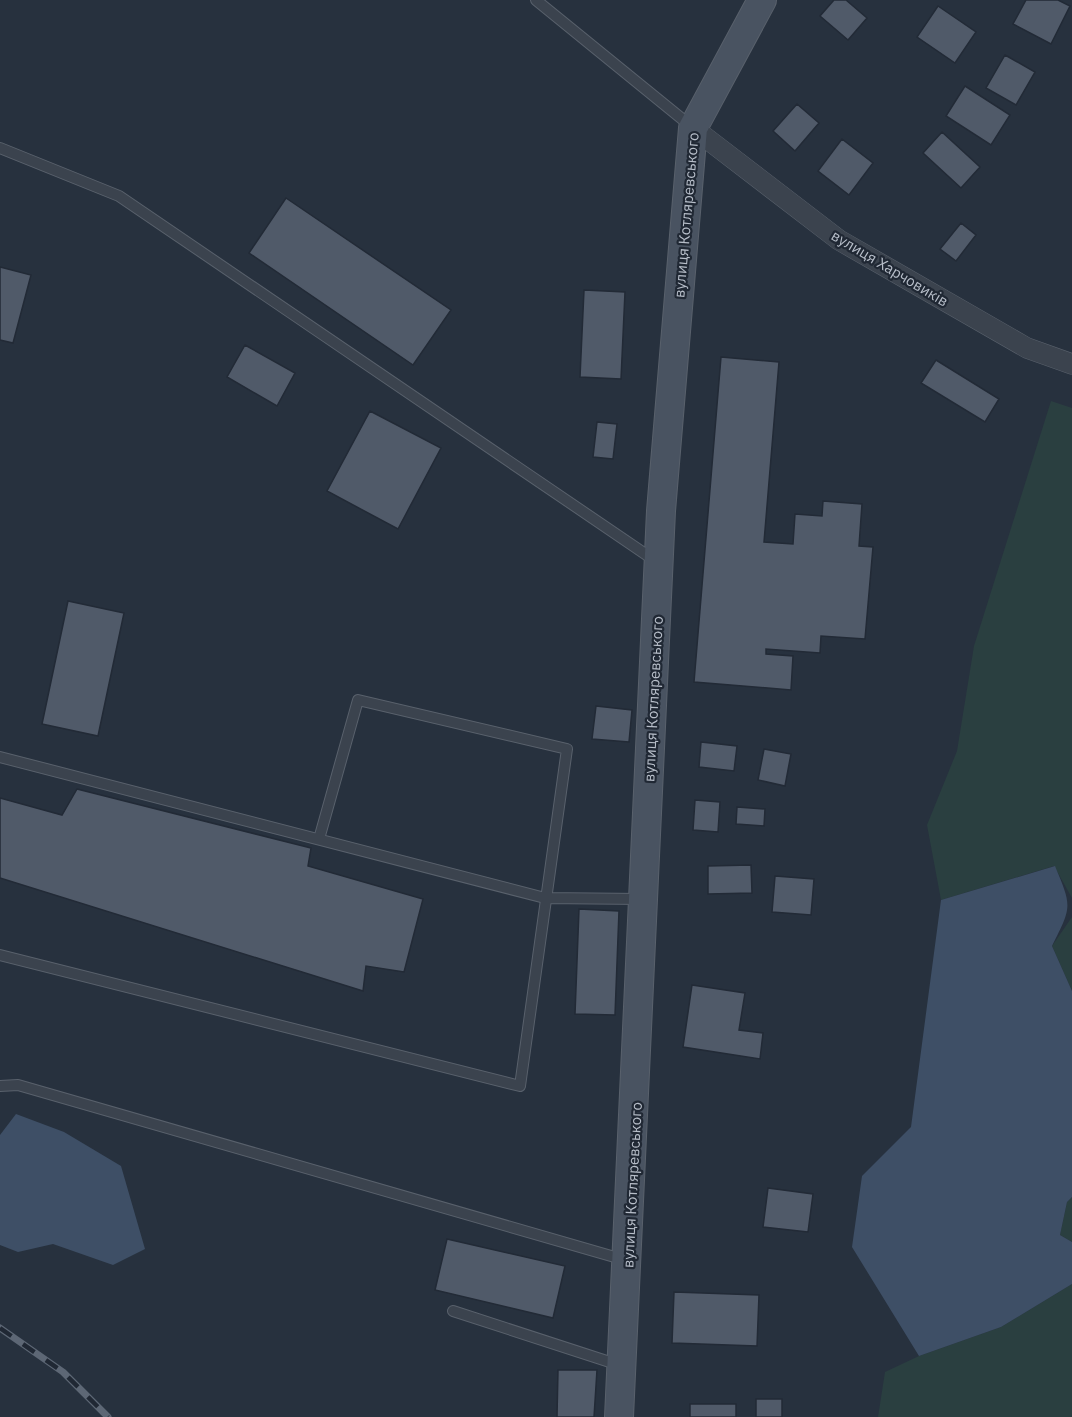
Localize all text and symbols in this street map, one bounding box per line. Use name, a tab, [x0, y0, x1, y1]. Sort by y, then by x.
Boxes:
street label: вулиця Котляревського	[669, 131, 703, 299]
street label: вулиця Харчовиків	[828, 226, 952, 310]
street label: вулиця Котляревського	[639, 616, 667, 782]
street label: вулиця Котляревського	[618, 1102, 646, 1268]

